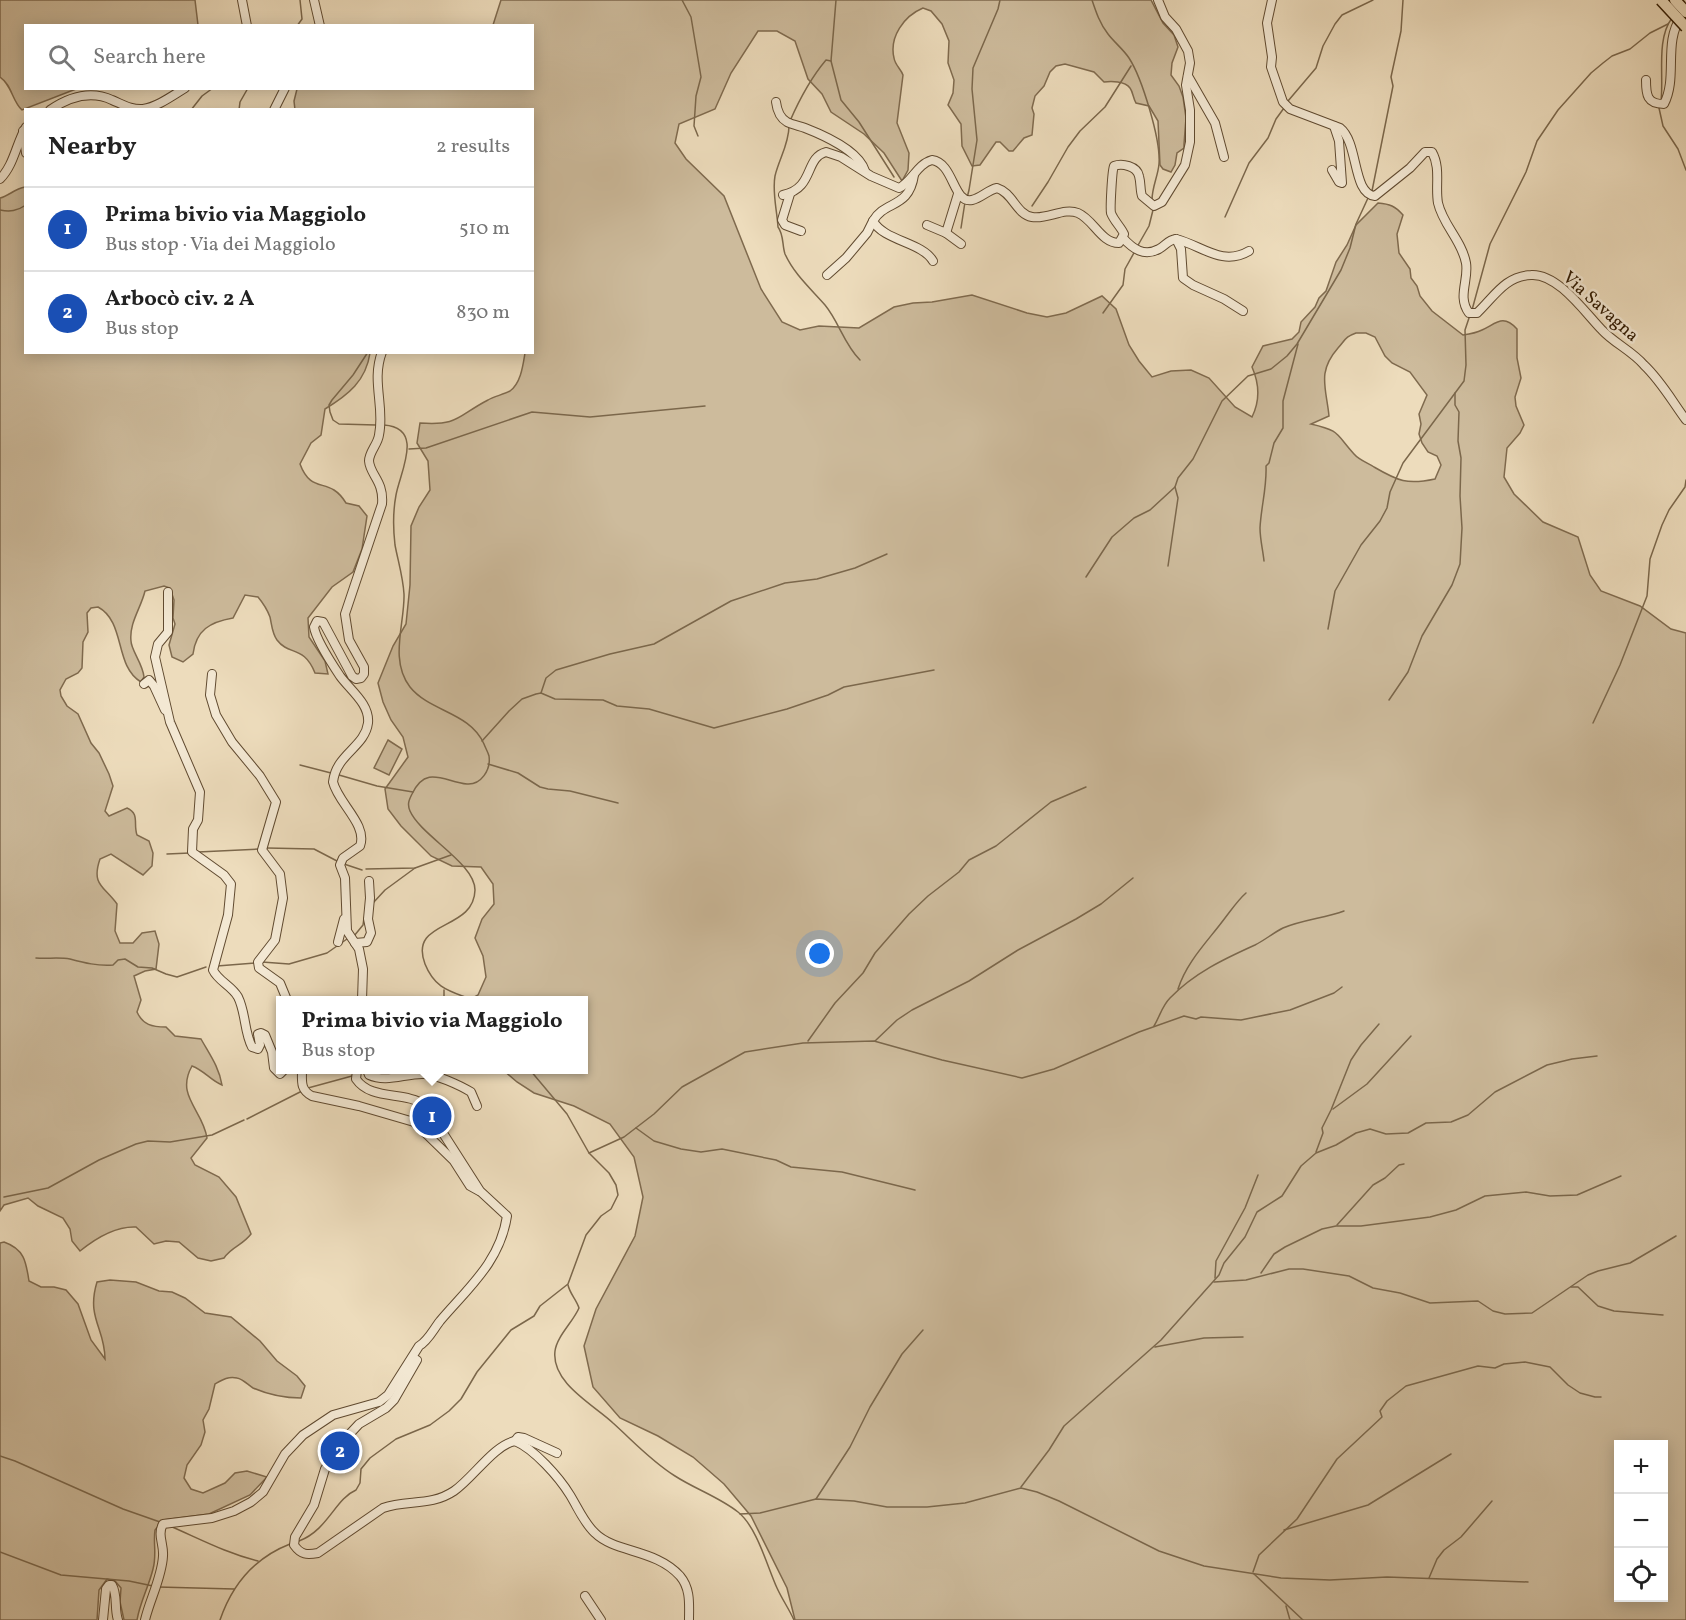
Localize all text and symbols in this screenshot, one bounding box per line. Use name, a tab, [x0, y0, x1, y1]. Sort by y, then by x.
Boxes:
search box	[24, 24, 534, 90]
icon: search	[45, 41, 78, 74]
text: Search here	[93, 42, 206, 73]
text: Nearby	[48, 129, 137, 165]
text: 2 results	[436, 133, 510, 161]
text: Prima bivio via Maggiolo	[105, 200, 366, 231]
text: 1	[63, 215, 72, 243]
text: 510 m	[459, 215, 510, 243]
text: Bus stop · Via dei Maggiolo	[105, 231, 336, 259]
street label: Via Savagna	[1556, 266, 1644, 348]
text: Arbocò civ. 2 A	[105, 284, 254, 315]
text: 2	[62, 299, 73, 327]
text: 830 m	[456, 299, 510, 327]
text: Bus stop	[105, 315, 179, 343]
your location	[805, 939, 834, 968]
popup	[276, 996, 588, 1074]
text: Prima bivio via Maggiolo	[302, 1006, 562, 1037]
text: Bus stop	[302, 1037, 375, 1065]
pin: 1	[412, 1094, 452, 1138]
pin: 2	[320, 1428, 360, 1474]
map controls	[1614, 1440, 1668, 1602]
button: +	[1614, 1440, 1668, 1494]
button: −	[1614, 1494, 1668, 1548]
button: locate	[1614, 1548, 1668, 1602]

